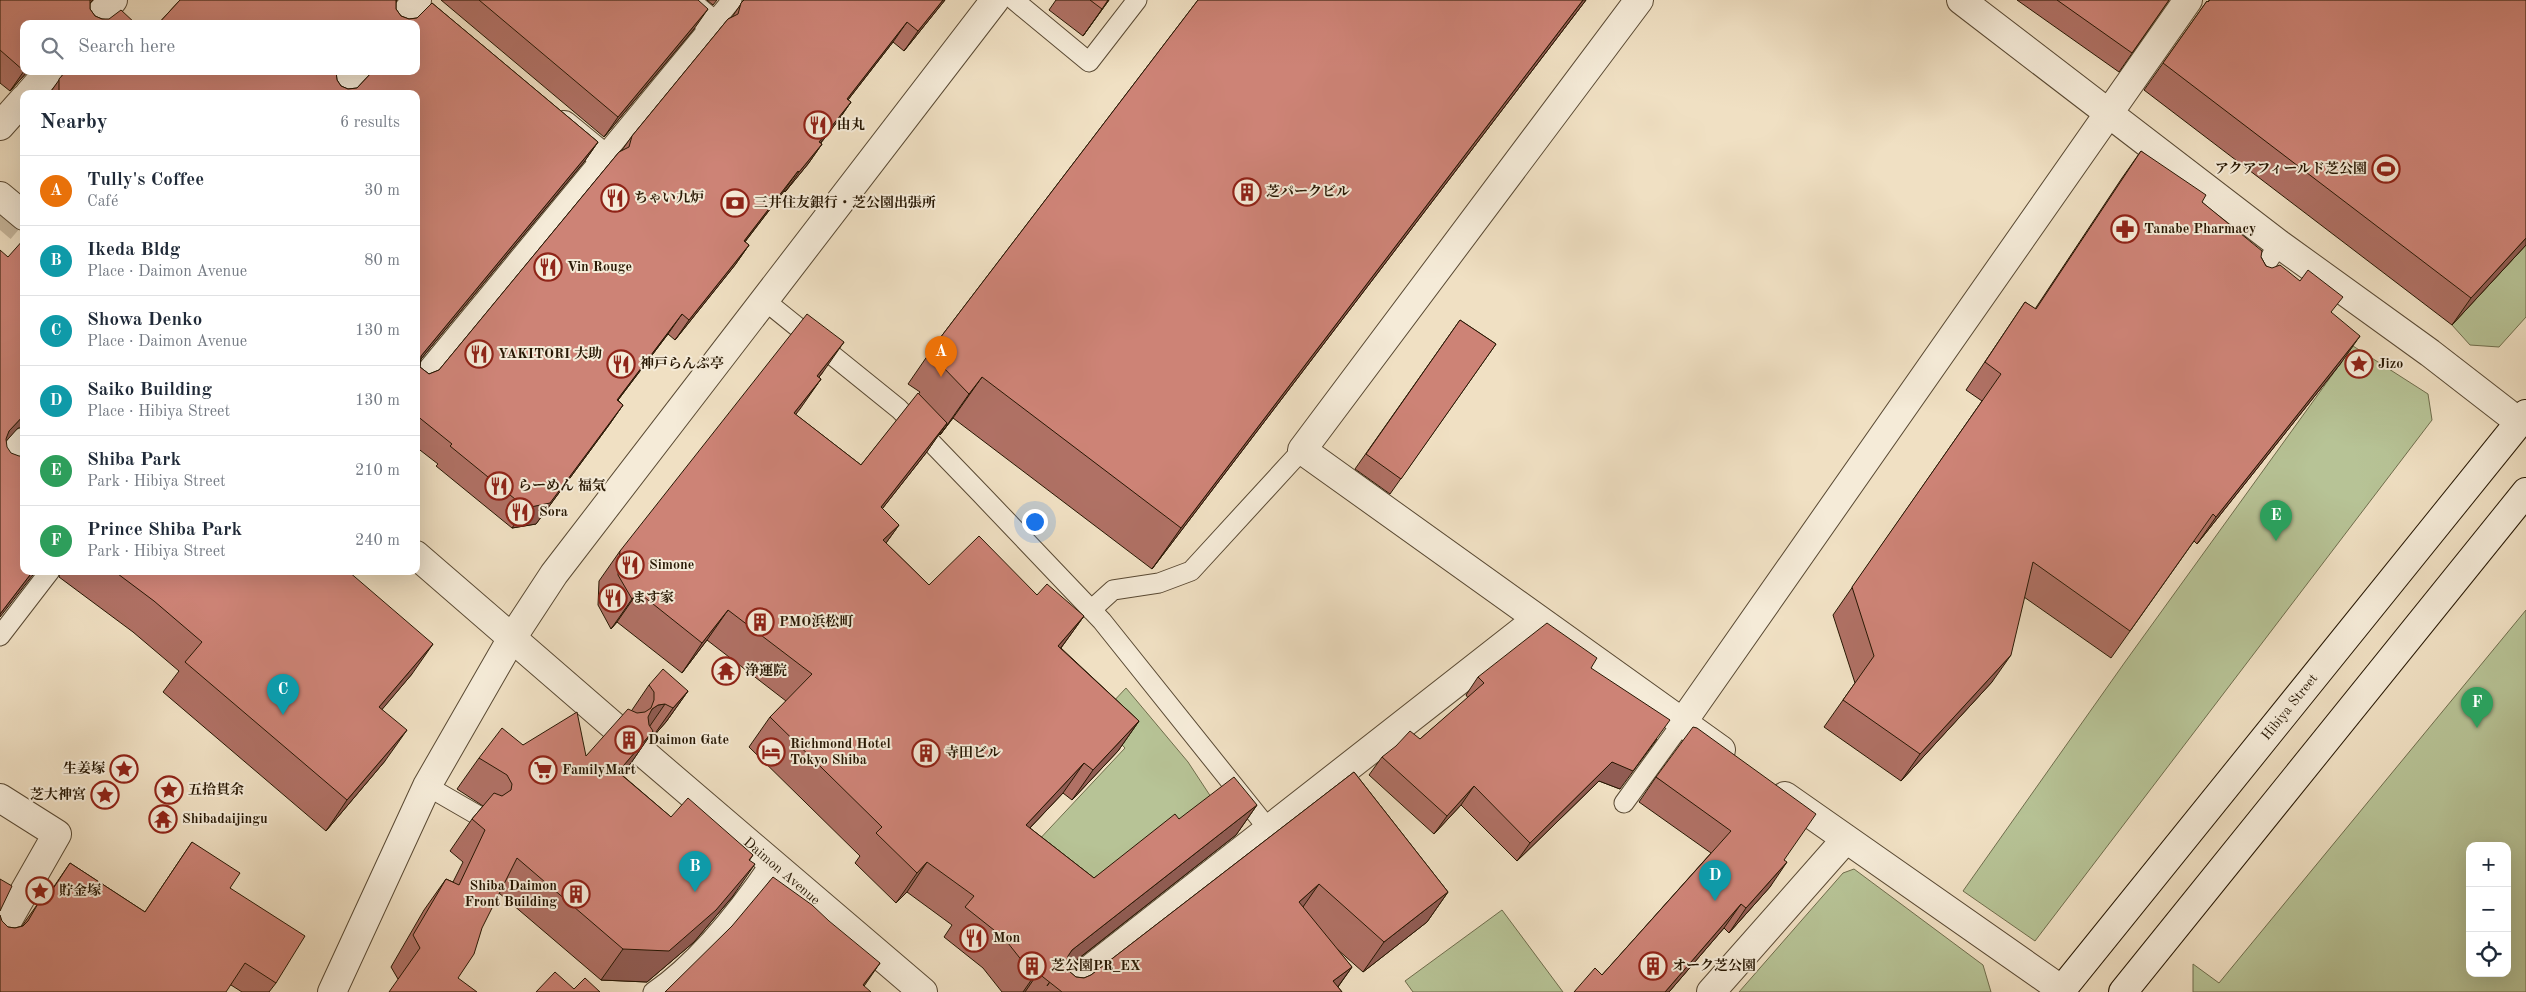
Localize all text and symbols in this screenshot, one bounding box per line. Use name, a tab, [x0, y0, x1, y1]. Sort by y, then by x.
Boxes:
search box	[20, 20, 420, 75]
icon: search	[38, 34, 66, 62]
text: Search here	[78, 38, 175, 57]
restaurant icon: 由丸	[803, 110, 833, 140]
text: Nearby	[40, 112, 108, 133]
text: 6 results	[340, 115, 400, 131]
place label: 由丸	[837, 117, 865, 132]
sports icon: アクアフィールド芝公園	[2371, 154, 2401, 184]
place label: アクアフィールド芝公園	[2215, 161, 2367, 176]
text: Tully's Coffee	[87, 171, 204, 190]
building icon: 芝パークビル	[1232, 177, 1262, 207]
text: A	[50, 183, 62, 199]
text: 30 m	[364, 183, 400, 199]
restaurant icon: ちゃい九炉	[600, 183, 630, 213]
place label: 芝パークビル	[1266, 184, 1350, 199]
bank icon: 三井住友銀行・芝公園出張所	[720, 188, 750, 218]
place label: ちゃい九炉	[634, 190, 704, 205]
text: Café	[87, 194, 118, 210]
place label: 三井住友銀行・芝公園出張所	[754, 194, 936, 210]
pharmacy icon: Tanabe Pharmacy	[2110, 214, 2140, 244]
place label: Tanabe Pharmacy	[2144, 222, 2256, 236]
text: Ikeda Bldg	[87, 241, 180, 260]
restaurant icon: Vin Rouge	[533, 252, 563, 282]
text: B	[50, 253, 62, 269]
text: 80 m	[364, 253, 400, 269]
place label: Vin Rouge	[567, 260, 632, 274]
text: Place · Daimon Avenue	[87, 264, 247, 280]
text: Showa Denko	[87, 311, 202, 330]
text: C	[51, 323, 61, 339]
text: 130 m	[355, 323, 400, 339]
text: Place · Daimon Avenue	[87, 334, 247, 350]
pin: A	[925, 336, 957, 377]
restaurant icon: YAKITORI 大助	[464, 339, 494, 369]
place label: YAKITORI 大助	[498, 346, 602, 361]
restaurant icon: 神戸らんぷ亭	[606, 349, 636, 379]
place icon: Jizo	[2344, 349, 2374, 379]
place label: 神戸らんぷ亭	[640, 356, 724, 371]
place label: Jizo	[2378, 357, 2403, 371]
text: Saiko Building	[87, 381, 212, 400]
text: D	[50, 393, 62, 409]
text: 130 m	[355, 393, 400, 409]
text: Place · Hibiya Street	[87, 404, 230, 420]
text: Shiba Park	[87, 451, 181, 470]
text: E	[50, 463, 62, 479]
text: 210 m	[355, 463, 400, 479]
restaurant icon: らーめん 福気	[484, 471, 514, 501]
text: Park · Hibiya Street	[87, 474, 226, 490]
place label: らーめん 福気	[518, 478, 606, 493]
restaurant icon: Sora	[505, 497, 535, 527]
pin: E	[2260, 500, 2292, 541]
place label: Sora	[539, 505, 568, 519]
your location	[1022, 509, 1048, 535]
text: Prince Shiba Park	[87, 521, 242, 540]
text: F	[51, 533, 61, 549]
text: 240 m	[355, 533, 400, 549]
text: Park · Hibiya Street	[87, 544, 226, 560]
restaurant icon: Simone	[615, 550, 645, 580]
place label: Simone	[649, 558, 694, 572]
restaurant icon: ます家	[598, 583, 628, 613]
place label: ます家	[632, 590, 674, 605]
building icon: PMO浜松町	[745, 607, 775, 637]
place label: PMO浜松町	[779, 613, 854, 629]
temple icon: 浄運院	[711, 656, 741, 686]
place label: 浄運院	[745, 662, 787, 678]
street label: Hibiya Street	[2259, 671, 2321, 743]
pin: C	[267, 674, 299, 715]
pin: F	[2461, 687, 2493, 728]
building icon: Daimon Gate	[614, 725, 644, 755]
place label: Daimon Gate	[648, 733, 729, 747]
hotel icon: Richmond Hotel Tokyo Shiba	[756, 737, 786, 767]
place label: Richmond Hotel Tokyo Shiba	[790, 737, 891, 767]
building icon: 寺田ビル	[911, 738, 941, 768]
place label: 寺田ビル	[945, 745, 1001, 760]
place icon: 生姜塚	[109, 754, 139, 784]
supermarket icon: FamilyMart	[528, 755, 558, 785]
place label: 生姜塚	[63, 760, 105, 776]
place label: FamilyMart	[562, 763, 636, 777]
place icon: 五拾貫余	[154, 775, 184, 805]
place icon: 芝大神宮	[90, 780, 120, 810]
place label: 五拾貫余	[188, 782, 244, 797]
place label: 芝大神宮	[30, 787, 86, 802]
temple icon: Shibadaijingu	[148, 804, 178, 834]
place label: Shibadaijingu	[182, 812, 268, 826]
street label: Daimon Avenue	[741, 835, 823, 908]
map controls	[2466, 842, 2511, 977]
button: +	[2466, 842, 2511, 887]
pin: B	[679, 851, 711, 892]
pin: D	[1699, 860, 1731, 901]
place icon: 貯金塚	[25, 876, 55, 906]
place label: Shiba Daimon Front Building	[464, 879, 557, 909]
building icon: Shiba Daimon Front Building	[561, 879, 591, 909]
place label: 貯金塚	[59, 883, 101, 898]
button: −	[2466, 887, 2511, 932]
restaurant icon: Mon	[959, 923, 989, 953]
place label: Mon	[993, 931, 1021, 945]
button: locate	[2466, 932, 2511, 977]
building icon: 芝公園PR_EX	[1017, 951, 1047, 981]
building icon: オーク芝公園	[1638, 951, 1668, 981]
place label: 芝公園PR_EX	[1051, 958, 1141, 973]
place label: オーク芝公園	[1672, 958, 1756, 973]

